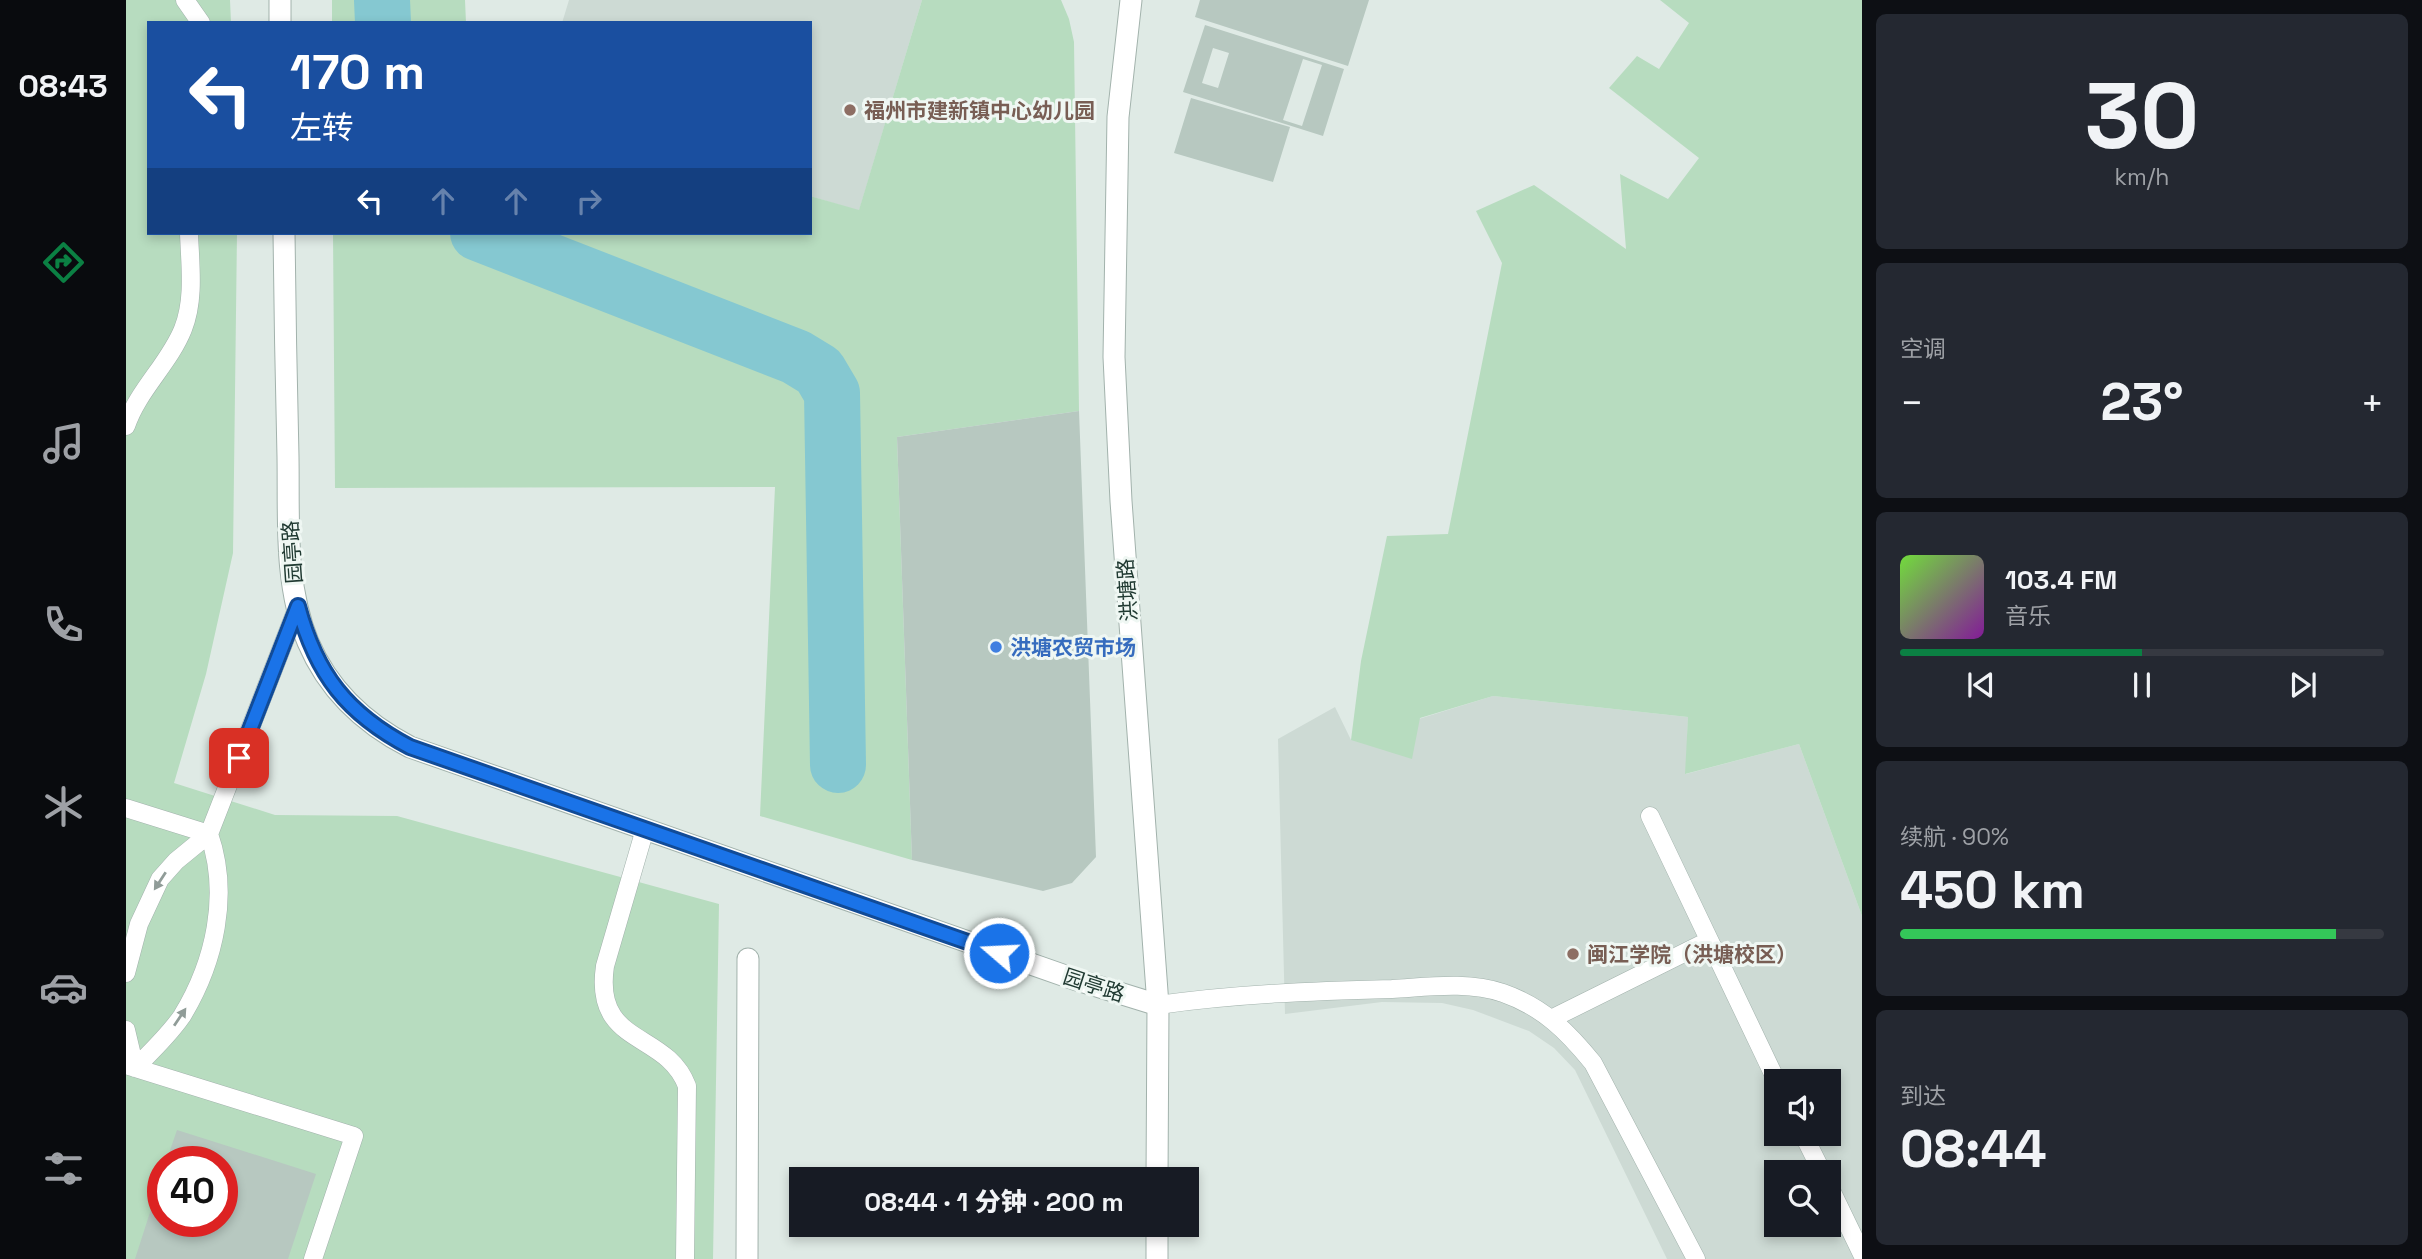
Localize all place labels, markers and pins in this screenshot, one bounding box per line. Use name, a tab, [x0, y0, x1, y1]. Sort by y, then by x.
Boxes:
place label: 福州市建新镇中心幼儿园	[864, 97, 1095, 124]
marker: 福州市建新镇中心幼儿园	[842, 102, 858, 118]
place label: 洪塘农贸市场	[1010, 634, 1136, 661]
marker: 洪塘农贸市场	[988, 639, 1004, 655]
pin	[209, 728, 269, 788]
place label: 闽江学院（洪塘校区）	[1587, 941, 1797, 968]
marker: 闽江学院（洪塘校区）	[1565, 946, 1581, 962]

